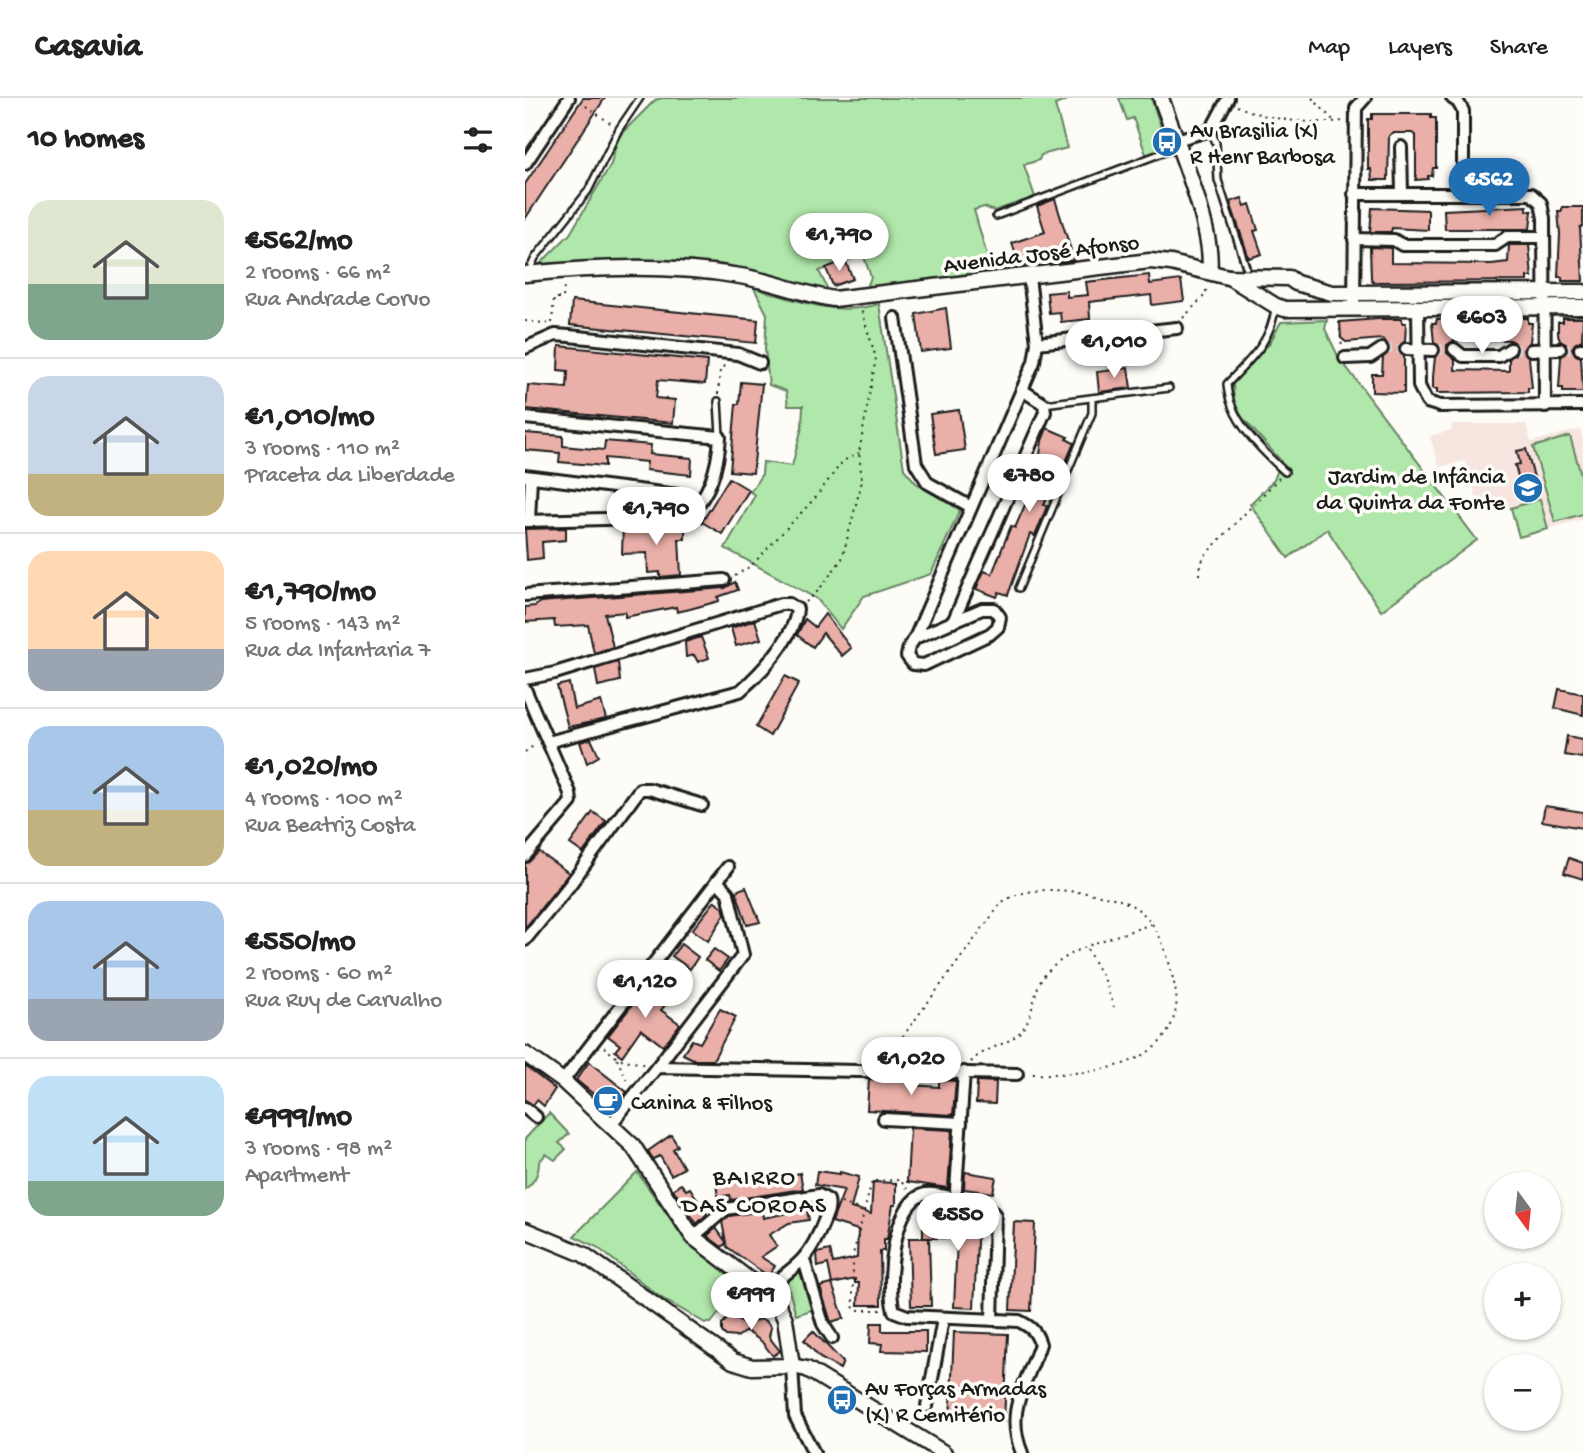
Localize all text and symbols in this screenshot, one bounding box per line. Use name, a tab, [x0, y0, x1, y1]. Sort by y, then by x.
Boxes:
text: Casavia	[35, 29, 142, 67]
text: Map	[1308, 34, 1350, 63]
text: Layers	[1388, 34, 1452, 63]
text: Share	[1490, 34, 1548, 63]
place label: Av Brasilia (X) R Henr Barbosa	[1190, 119, 1336, 172]
icon: filters	[459, 121, 497, 159]
text: 10 homes	[28, 123, 144, 158]
bus stop icon: Av Brasilia (X) R Henr Barbosa	[1150, 125, 1184, 159]
pin: €562	[1448, 158, 1530, 218]
text: €562	[1465, 167, 1513, 194]
pin: €1,790	[782, 214, 896, 273]
text: €1,790	[806, 222, 872, 249]
text: €562/mo	[245, 225, 353, 260]
icon: home	[84, 228, 168, 312]
street label: Avenida José Afonso	[942, 230, 1141, 281]
text: 2 rooms · 66 m²	[245, 260, 391, 287]
text: Rua Andrade Corvo	[245, 287, 430, 314]
pin: €603	[1441, 296, 1523, 356]
text: €603	[1457, 305, 1507, 332]
pin: €1,010	[1057, 320, 1171, 380]
text: €1,010	[1081, 329, 1147, 356]
text: €1,010/mo	[245, 401, 375, 436]
icon: home	[84, 404, 168, 488]
text: 3 rooms · 110 m²	[245, 436, 400, 463]
pin: €780	[988, 454, 1070, 514]
text: Praceta da Liberdade	[245, 463, 455, 490]
text: €780	[1003, 463, 1055, 490]
place label: Jardim de Infância da Quinta da Fonte	[1316, 465, 1506, 518]
school or university icon: Jardim de Infância da Quinta da Fonte	[1511, 471, 1545, 505]
pin: €1,790	[599, 488, 713, 547]
text: €1,790	[623, 496, 689, 523]
text: €1,790/mo	[245, 576, 376, 611]
icon: home	[84, 579, 168, 663]
text: 5 rooms · 143 m²	[245, 611, 400, 638]
text: Rua da Infantaria 7	[245, 638, 430, 665]
text: €1,020/mo	[245, 751, 377, 786]
icon: home	[84, 754, 168, 838]
text: 4 rooms · 100 m²	[245, 786, 403, 813]
text: Rua Beatriz Costa	[245, 813, 416, 840]
text: €550/mo	[245, 926, 356, 961]
icon: home	[84, 929, 168, 1013]
pin: €1,120	[588, 960, 702, 1020]
text: 2 rooms · 60 m²	[245, 961, 392, 988]
text: €1,120	[613, 969, 677, 996]
text: Rua Ruy de Carvalho	[245, 988, 442, 1015]
pin: €1,020	[854, 1038, 968, 1097]
text: €1,020	[877, 1046, 945, 1073]
cafe icon: Canina & Filhos	[591, 1084, 625, 1118]
place label: Canina & Filhos	[631, 1091, 772, 1118]
text: €999/mo	[245, 1101, 352, 1136]
icon: home	[84, 1104, 168, 1188]
text: 3 rooms · 98 m²	[245, 1136, 392, 1163]
text: Apartment	[245, 1163, 349, 1190]
district label: BAIRRO DAS COROAS	[680, 1165, 828, 1222]
north arrow	[1484, 1172, 1561, 1250]
map controls	[1484, 1172, 1561, 1431]
pin: €550	[917, 1194, 999, 1253]
text: €550	[933, 1202, 983, 1229]
button: +	[1484, 1263, 1561, 1340]
pin: €999	[710, 1272, 792, 1332]
text: €999	[727, 1281, 775, 1308]
button: −	[1484, 1354, 1561, 1431]
place label: Av Forças Armadas (X) R Cemitério	[865, 1377, 1047, 1430]
bus stop icon: Av Forças Armadas (X) R Cemitério	[825, 1383, 859, 1417]

